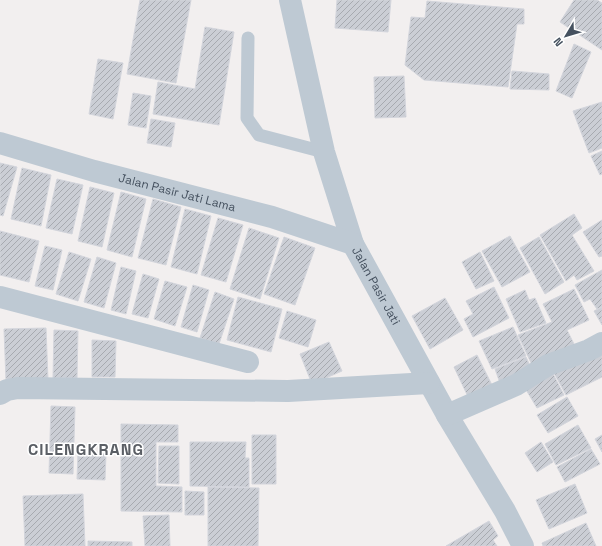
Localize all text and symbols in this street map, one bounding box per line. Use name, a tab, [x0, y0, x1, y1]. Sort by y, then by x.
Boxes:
north arrow	[546, 16, 586, 56]
text: N	[550, 35, 566, 49]
street label: Jalan Pasir Jati Lama	[117, 170, 238, 215]
street label: Jalan Pasir Jati	[348, 244, 404, 328]
district label: CILENGKRANG	[28, 439, 144, 460]

